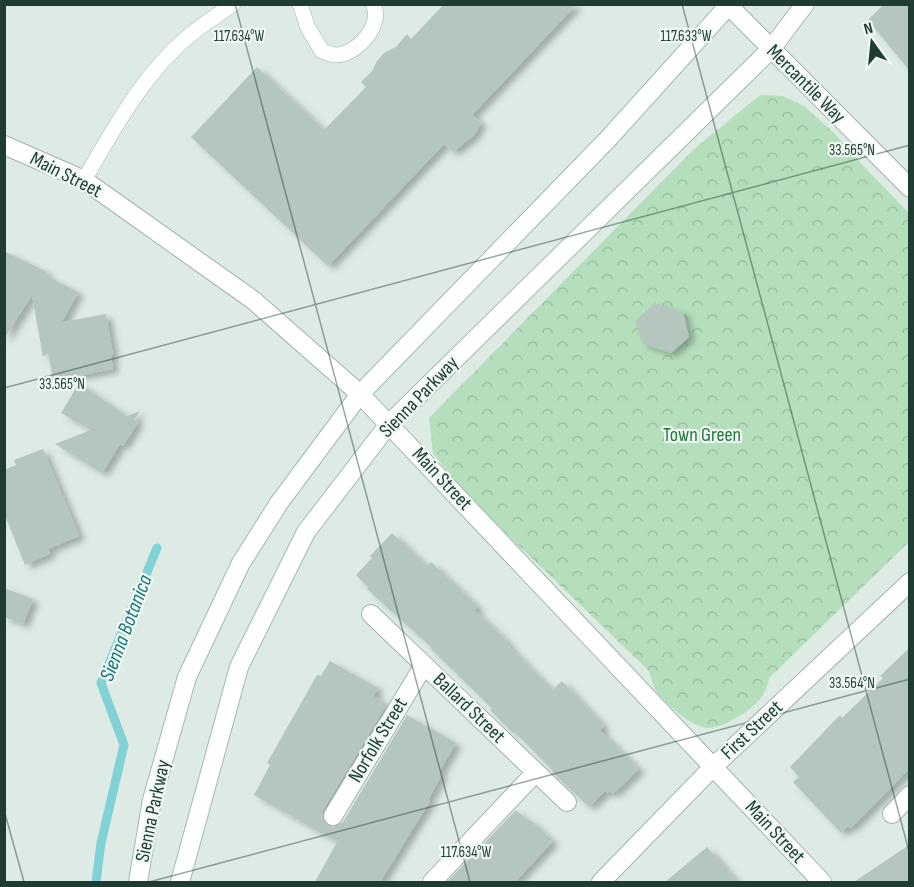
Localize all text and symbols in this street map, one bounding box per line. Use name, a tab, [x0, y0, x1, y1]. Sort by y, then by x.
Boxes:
north arrow	[842, 12, 902, 72]
text: N	[862, 19, 875, 39]
text: 117.634°W	[214, 27, 264, 46]
text: 117.633°W	[660, 27, 712, 46]
street label: Mercantile Way	[761, 39, 851, 129]
text: 33.565°N	[829, 141, 875, 160]
street label: Main Street	[26, 147, 106, 203]
street label: Sienna Parkway	[374, 351, 464, 443]
text: 33.565°N	[39, 375, 85, 394]
park label: Town Green	[663, 423, 741, 447]
street label: Main Street	[407, 443, 477, 515]
water label: Sienna Botanica	[94, 571, 158, 685]
street label: Ballard Street	[428, 668, 510, 748]
text: 33.564°N	[829, 674, 875, 693]
street label: Norfolk Street	[343, 693, 413, 787]
street label: First Street	[716, 695, 788, 765]
street label: Sienna Parkway	[130, 757, 176, 864]
street label: Main Street	[740, 796, 810, 868]
text: 117.634°W	[441, 843, 491, 862]

